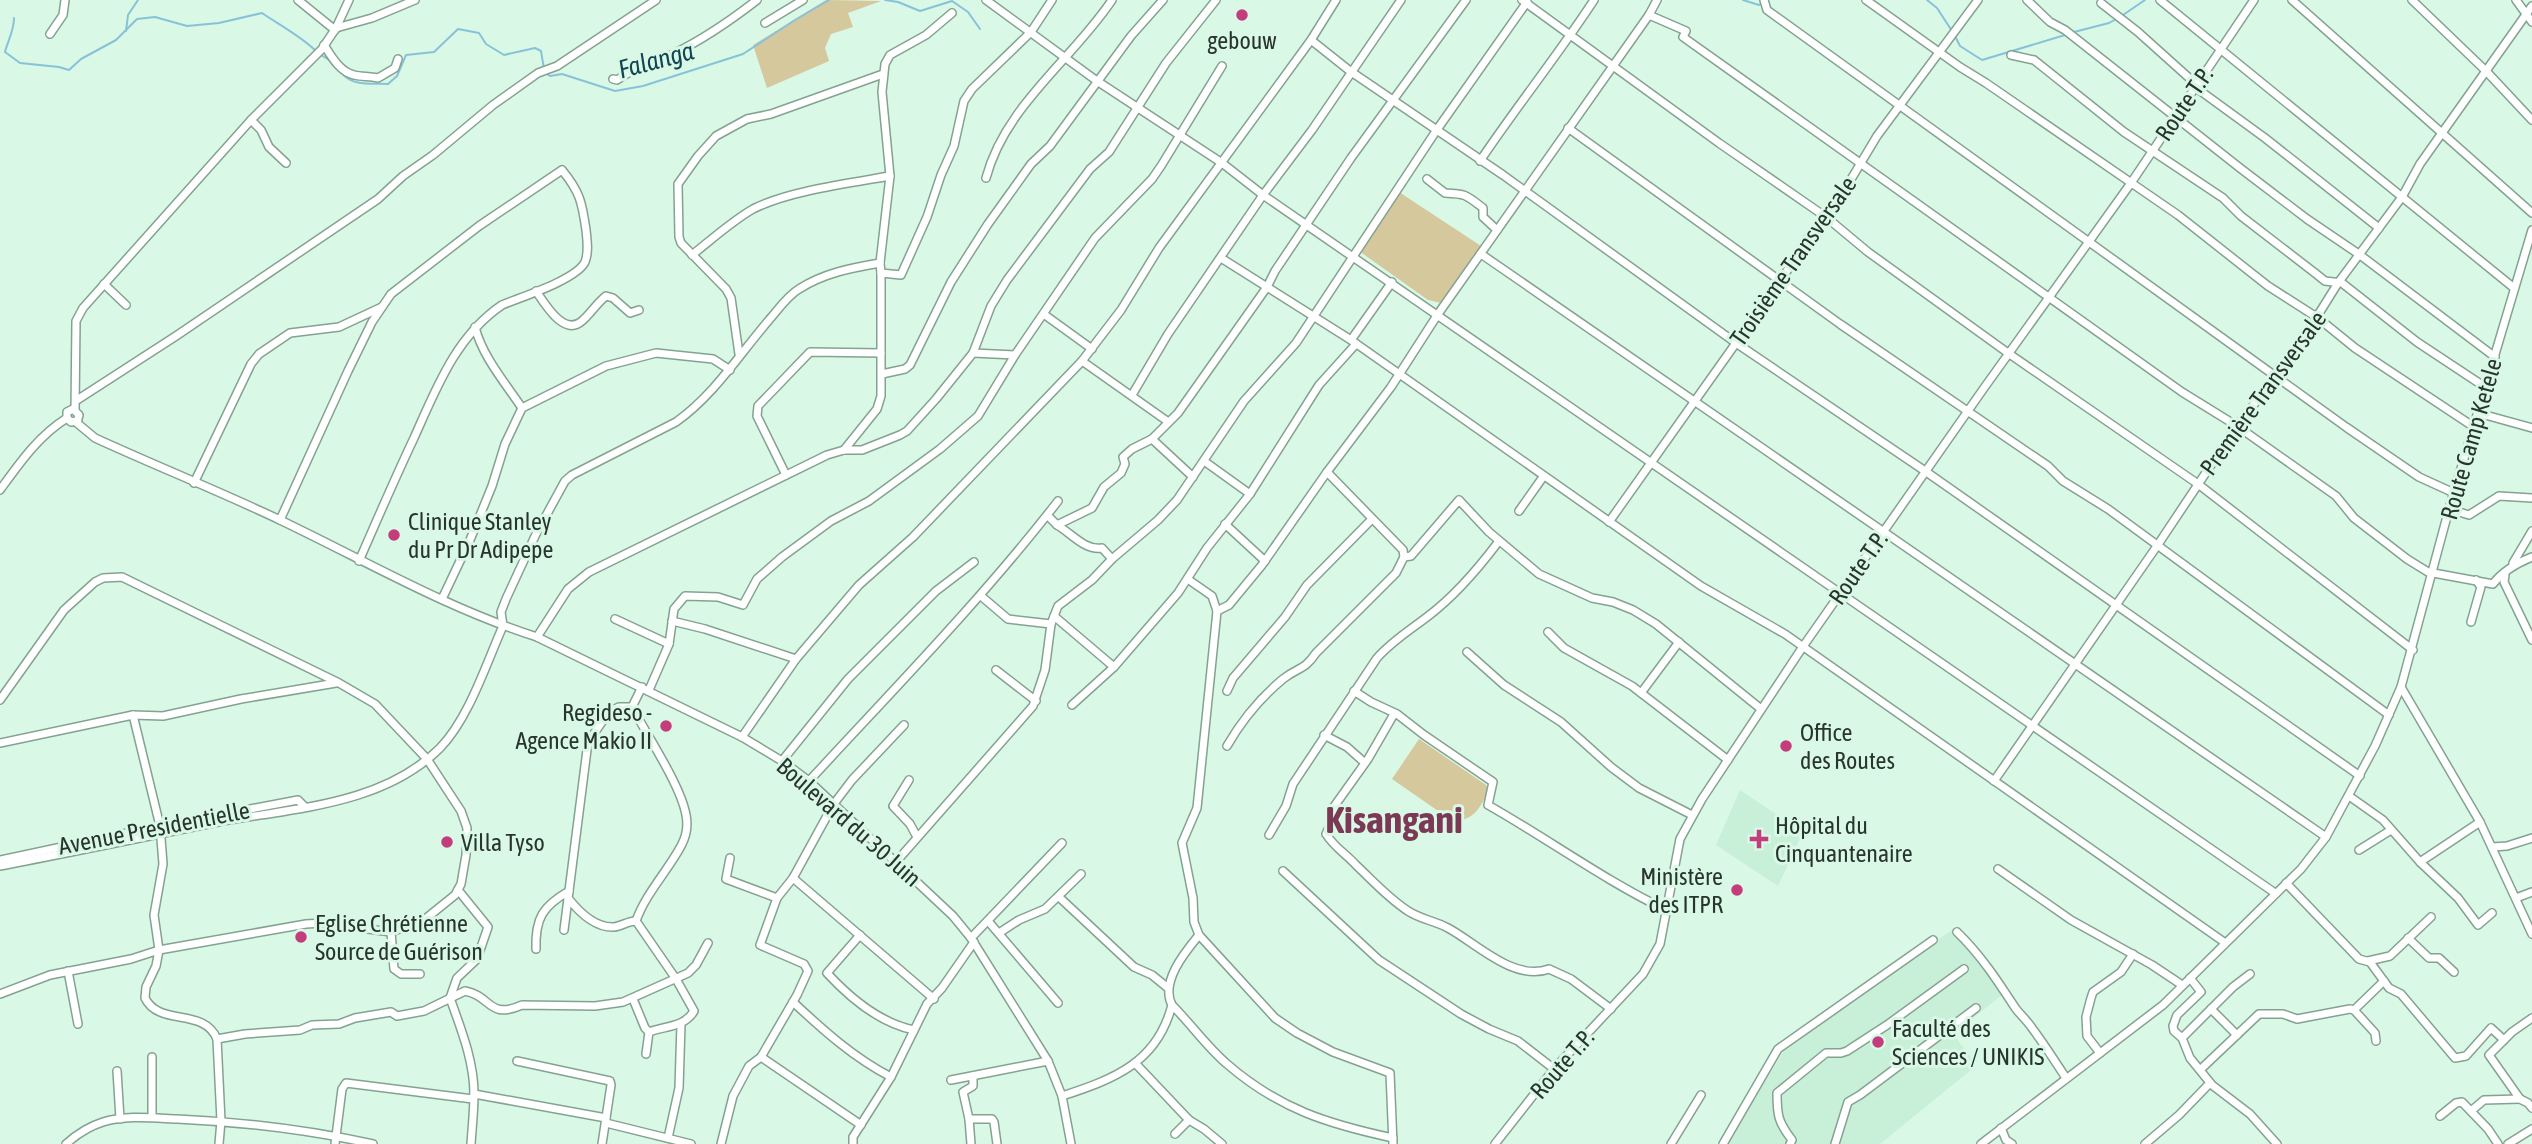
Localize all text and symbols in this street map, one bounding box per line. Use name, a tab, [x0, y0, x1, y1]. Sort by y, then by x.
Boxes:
marker: gebouw	[1234, 7, 1250, 23]
place label: gebouw	[1207, 27, 1277, 54]
water label: Falanga	[615, 36, 697, 84]
street label: Route T.P.	[2150, 62, 2218, 146]
street label: Troisième Transversale	[1724, 171, 1862, 351]
street label: Première Transversale	[2194, 306, 2332, 480]
street label: Route Camp Ketele	[2435, 355, 2507, 523]
place label: Clinique Stanley du Pr Dr Adipepe	[408, 508, 553, 563]
street label: Route T.P.	[1823, 526, 1893, 610]
marker: Clinique Stanley du Pr Dr Adipepe	[386, 527, 402, 543]
place label: Regideso - Agence Makio II	[515, 699, 652, 754]
marker: Regideso - Agence Makio II	[658, 718, 674, 734]
place label: Office des Routes	[1800, 719, 1895, 774]
marker: Office des Routes	[1778, 738, 1794, 754]
street label: Boulevard du 30 Juin	[771, 752, 927, 892]
street label: Avenue Presidentielle	[56, 796, 252, 860]
district label: Kisangani	[1325, 798, 1463, 841]
place label: Hôpital du Cinquantenaire	[1775, 812, 1913, 867]
place label: Villa Tyso	[461, 829, 545, 856]
marker: Hôpital du Cinquantenaire	[1749, 829, 1769, 849]
marker: Villa Tyso	[439, 834, 455, 850]
place label: Ministère des ITPR	[1640, 863, 1723, 918]
marker: Ministère des ITPR	[1729, 882, 1745, 898]
place label: Eglise Chrétienne Source de Guérison	[315, 910, 483, 965]
marker: Eglise Chrétienne Source de Guérison	[293, 929, 309, 945]
place label: Faculté des Sciences / UNIKIS	[1892, 1015, 2044, 1070]
street label: Route T.P.	[1525, 1024, 1599, 1104]
marker: Faculté des Sciences / UNIKIS	[1870, 1034, 1886, 1050]

